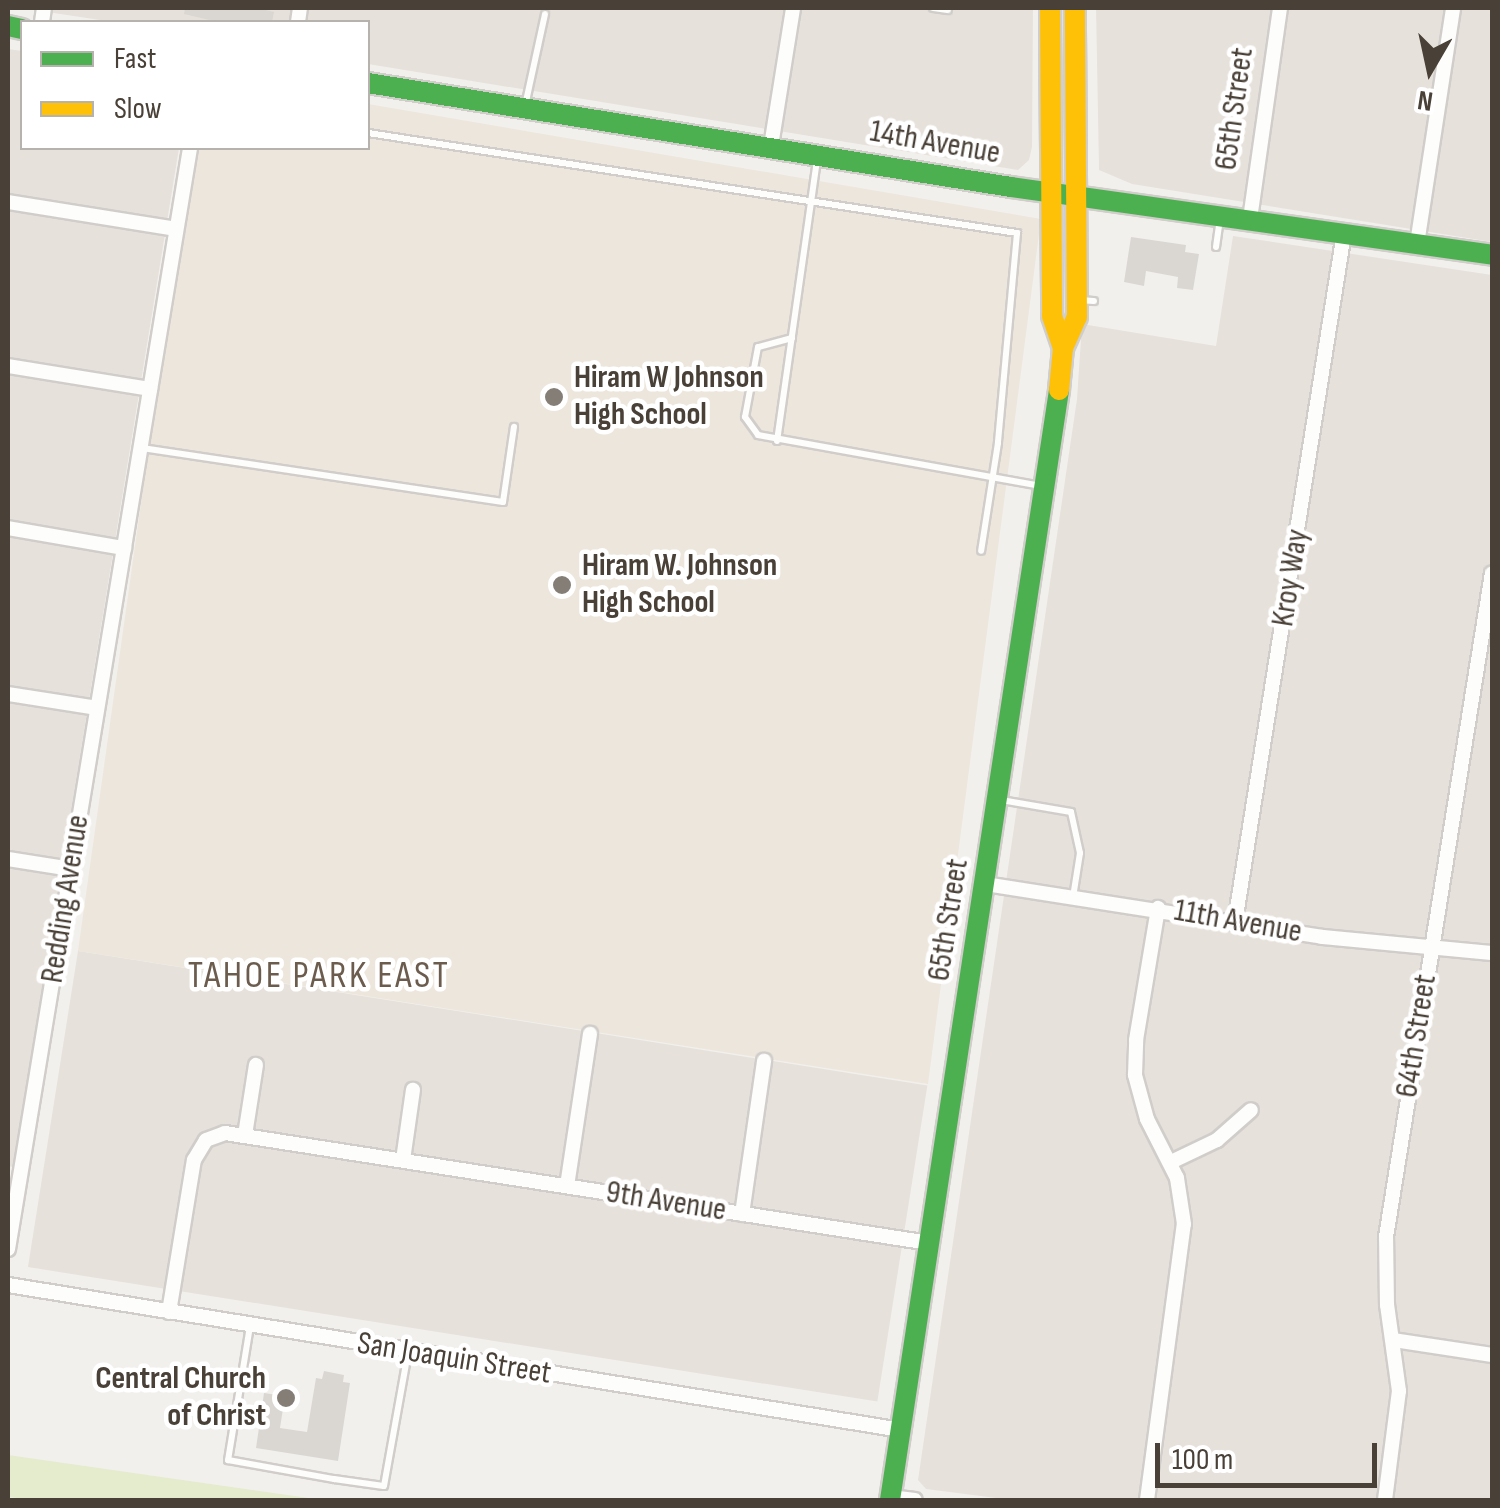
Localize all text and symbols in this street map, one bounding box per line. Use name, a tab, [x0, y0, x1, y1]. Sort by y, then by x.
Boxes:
legend	[20, 20, 370, 150]
north arrow	[1380, 20, 1480, 120]
text: Fast	[114, 41, 156, 77]
street label: 65th Street	[1207, 45, 1263, 173]
text: N	[1415, 83, 1435, 118]
text: Slow	[114, 91, 162, 127]
street label: 14th Avenue	[867, 113, 1003, 173]
place label: Hiram W Johnson High School	[574, 360, 764, 435]
marker: Hiram W Johnson High School	[543, 386, 565, 408]
street label: Kroy Way	[1264, 527, 1318, 629]
place label: Hiram W. Johnson High School	[582, 548, 777, 623]
marker: Hiram W. Johnson High School	[551, 574, 573, 596]
street label: Redding Avenue	[34, 812, 98, 986]
street label: 65th Street	[920, 856, 978, 984]
street label: 11th Avenue	[1171, 892, 1305, 952]
district label: TAHOE PARK EAST	[188, 953, 450, 999]
street label: 64th Street	[1388, 972, 1446, 1100]
street label: 9th Avenue	[603, 1174, 729, 1230]
street label: San Joaquin Street	[354, 1325, 554, 1393]
place label: Central Church of Christ	[95, 1361, 266, 1436]
marker: Central Church of Christ	[275, 1387, 297, 1409]
scale bar	[1160, 1423, 1382, 1485]
text: 100 m	[1172, 1442, 1233, 1478]

